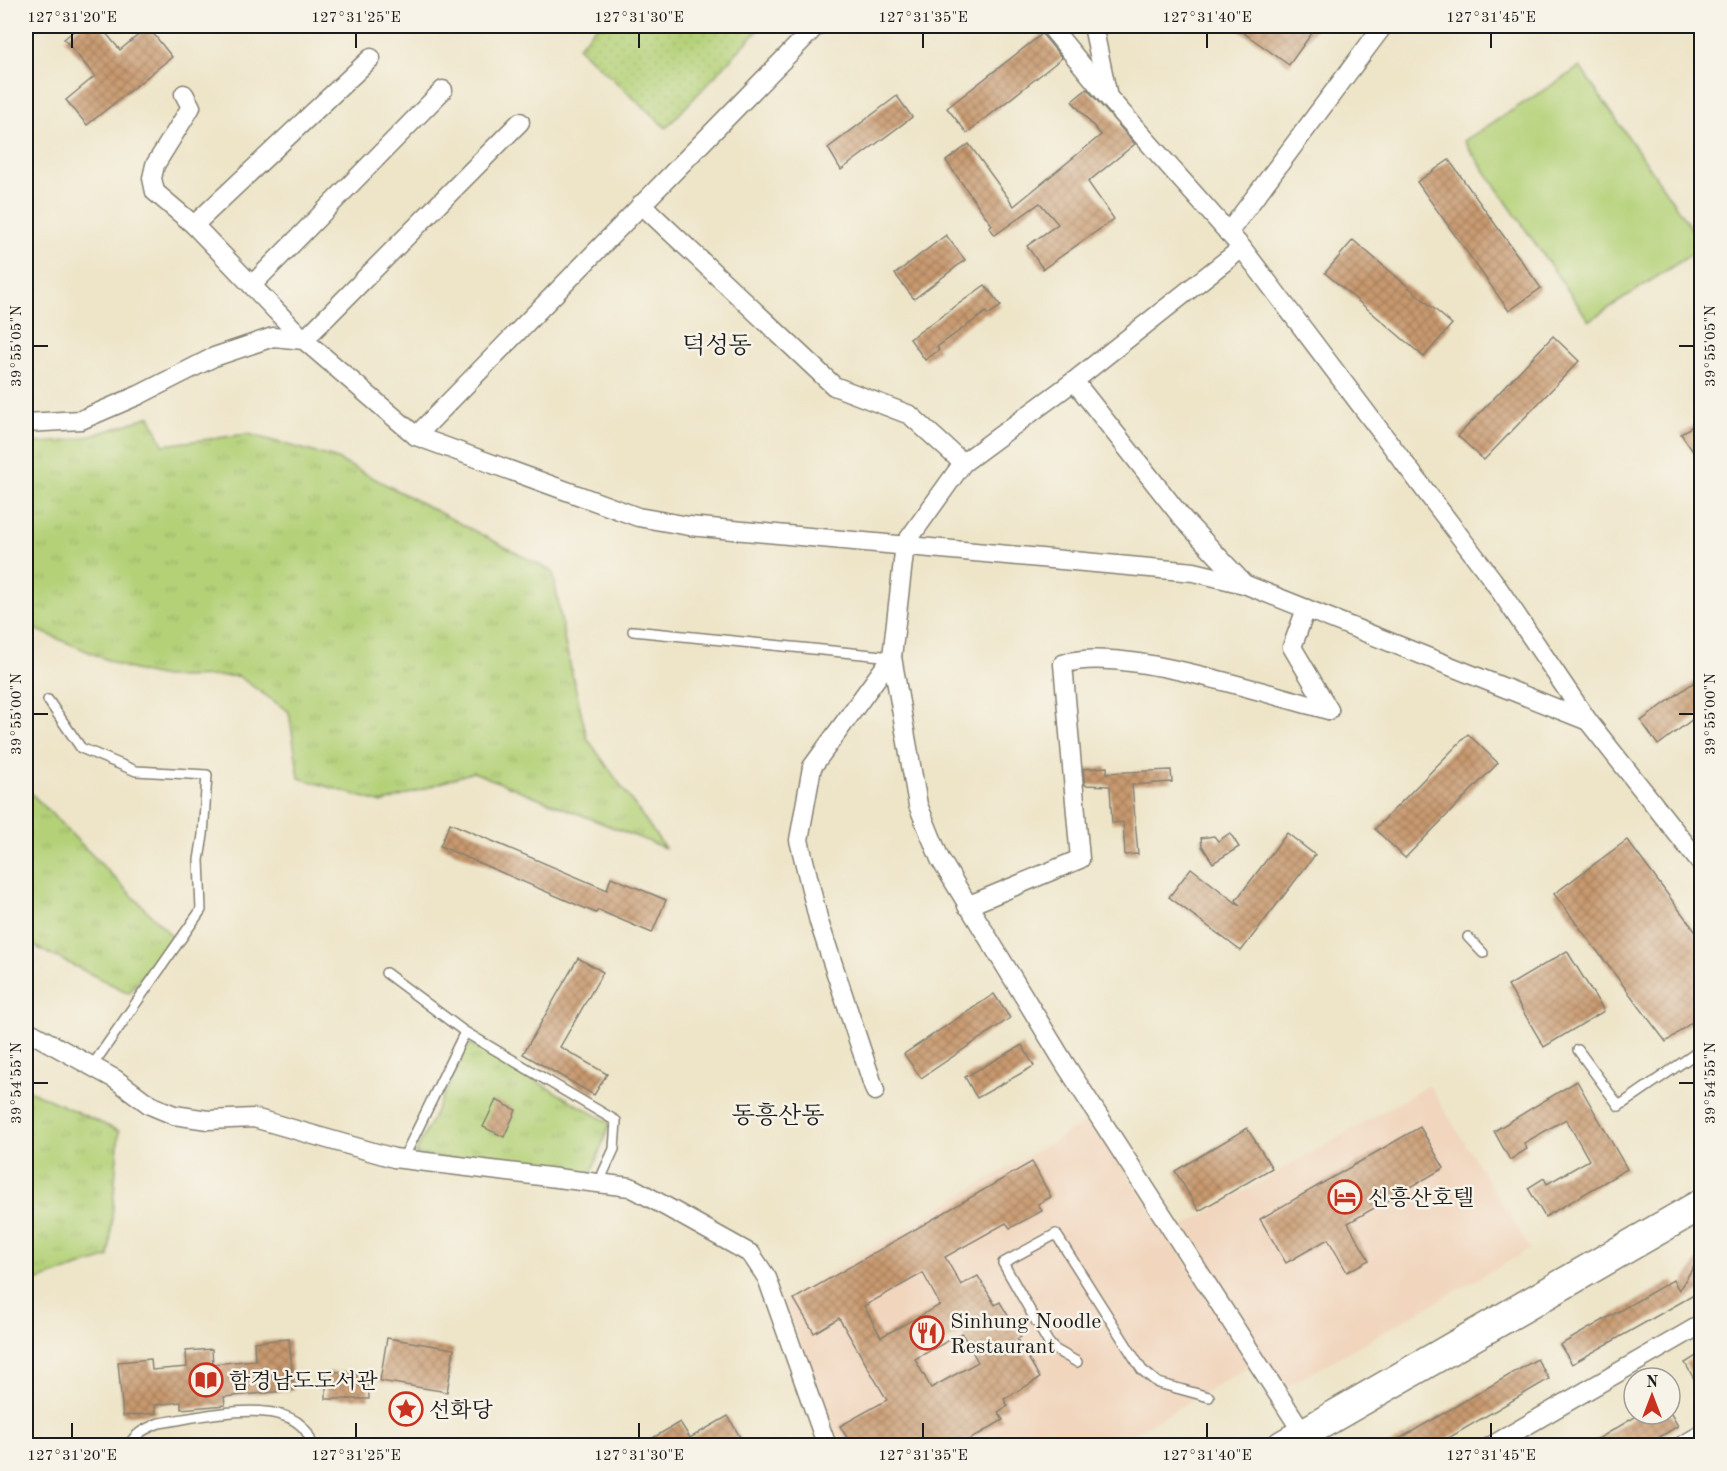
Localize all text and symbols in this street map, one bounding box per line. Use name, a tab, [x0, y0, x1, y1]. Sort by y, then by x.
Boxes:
text: 127°31'20"E	[27, 11, 117, 26]
text: 127°31'25"E	[311, 11, 401, 26]
text: 127°31'30"E	[594, 11, 684, 26]
text: 127°31'35"E	[878, 11, 968, 26]
text: 127°31'40"E	[1162, 11, 1252, 26]
text: 127°31'45"E	[1446, 11, 1536, 26]
text: 39°55'05"N	[10, 305, 25, 387]
text: 39°55'05"N	[1704, 305, 1719, 387]
district label: 덕성동	[682, 333, 752, 359]
text: 39°55'00"N	[10, 673, 25, 755]
text: 39°55'00"N	[1704, 673, 1719, 755]
text: 39°54'55"N	[10, 1042, 25, 1124]
text: 39°54'55"N	[1704, 1042, 1719, 1124]
district label: 동흥산동	[732, 1102, 824, 1129]
hotel icon: 신흥산호텔	[1327, 1179, 1363, 1215]
place label: 신흥산호텔	[1368, 1186, 1474, 1210]
place label: Sinhung Noodle Restaurant	[950, 1311, 1101, 1358]
restaurant icon: Sinhung Noodle Restaurant	[909, 1315, 945, 1351]
library icon: 함경남도도서관	[188, 1362, 224, 1398]
north arrow	[1622, 1366, 1682, 1426]
place label: 함경남도도서관	[229, 1370, 379, 1393]
text: N	[1646, 1375, 1659, 1391]
place icon: 선화당	[388, 1391, 424, 1427]
place label: 선화당	[429, 1399, 494, 1422]
text: 127°31'20"E	[27, 1449, 117, 1464]
text: 127°31'25"E	[311, 1449, 401, 1464]
text: 127°31'30"E	[594, 1449, 684, 1464]
text: 127°31'35"E	[878, 1449, 968, 1464]
text: 127°31'40"E	[1162, 1449, 1252, 1464]
text: 127°31'45"E	[1446, 1449, 1536, 1464]

